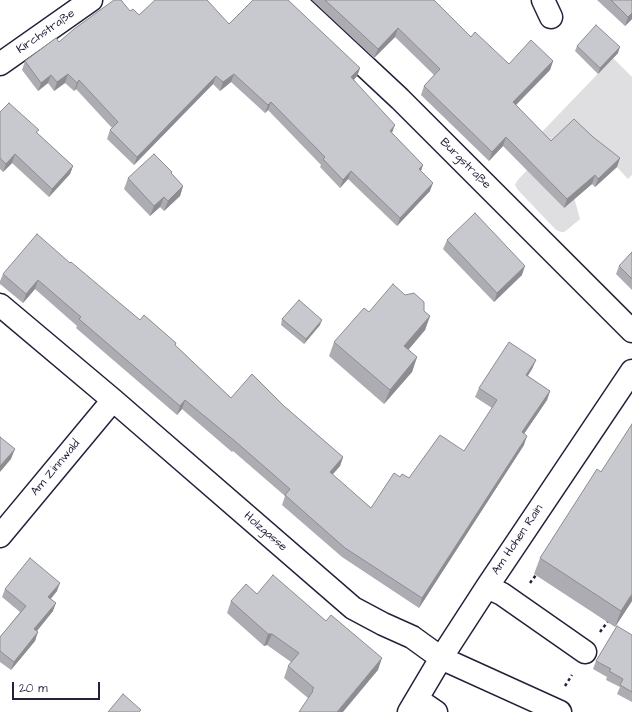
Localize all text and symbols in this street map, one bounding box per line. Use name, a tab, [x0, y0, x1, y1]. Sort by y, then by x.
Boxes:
street label: Kirchstraße	[14, 7, 78, 57]
street label: Burgstraße	[437, 136, 493, 192]
street label: Am Zinnwald	[28, 437, 84, 499]
street label: Am Hohen Rain	[489, 502, 547, 578]
street label: Holzgasse	[240, 509, 290, 555]
scale bar	[14, 674, 102, 700]
text: 20 m	[19, 680, 48, 697]

